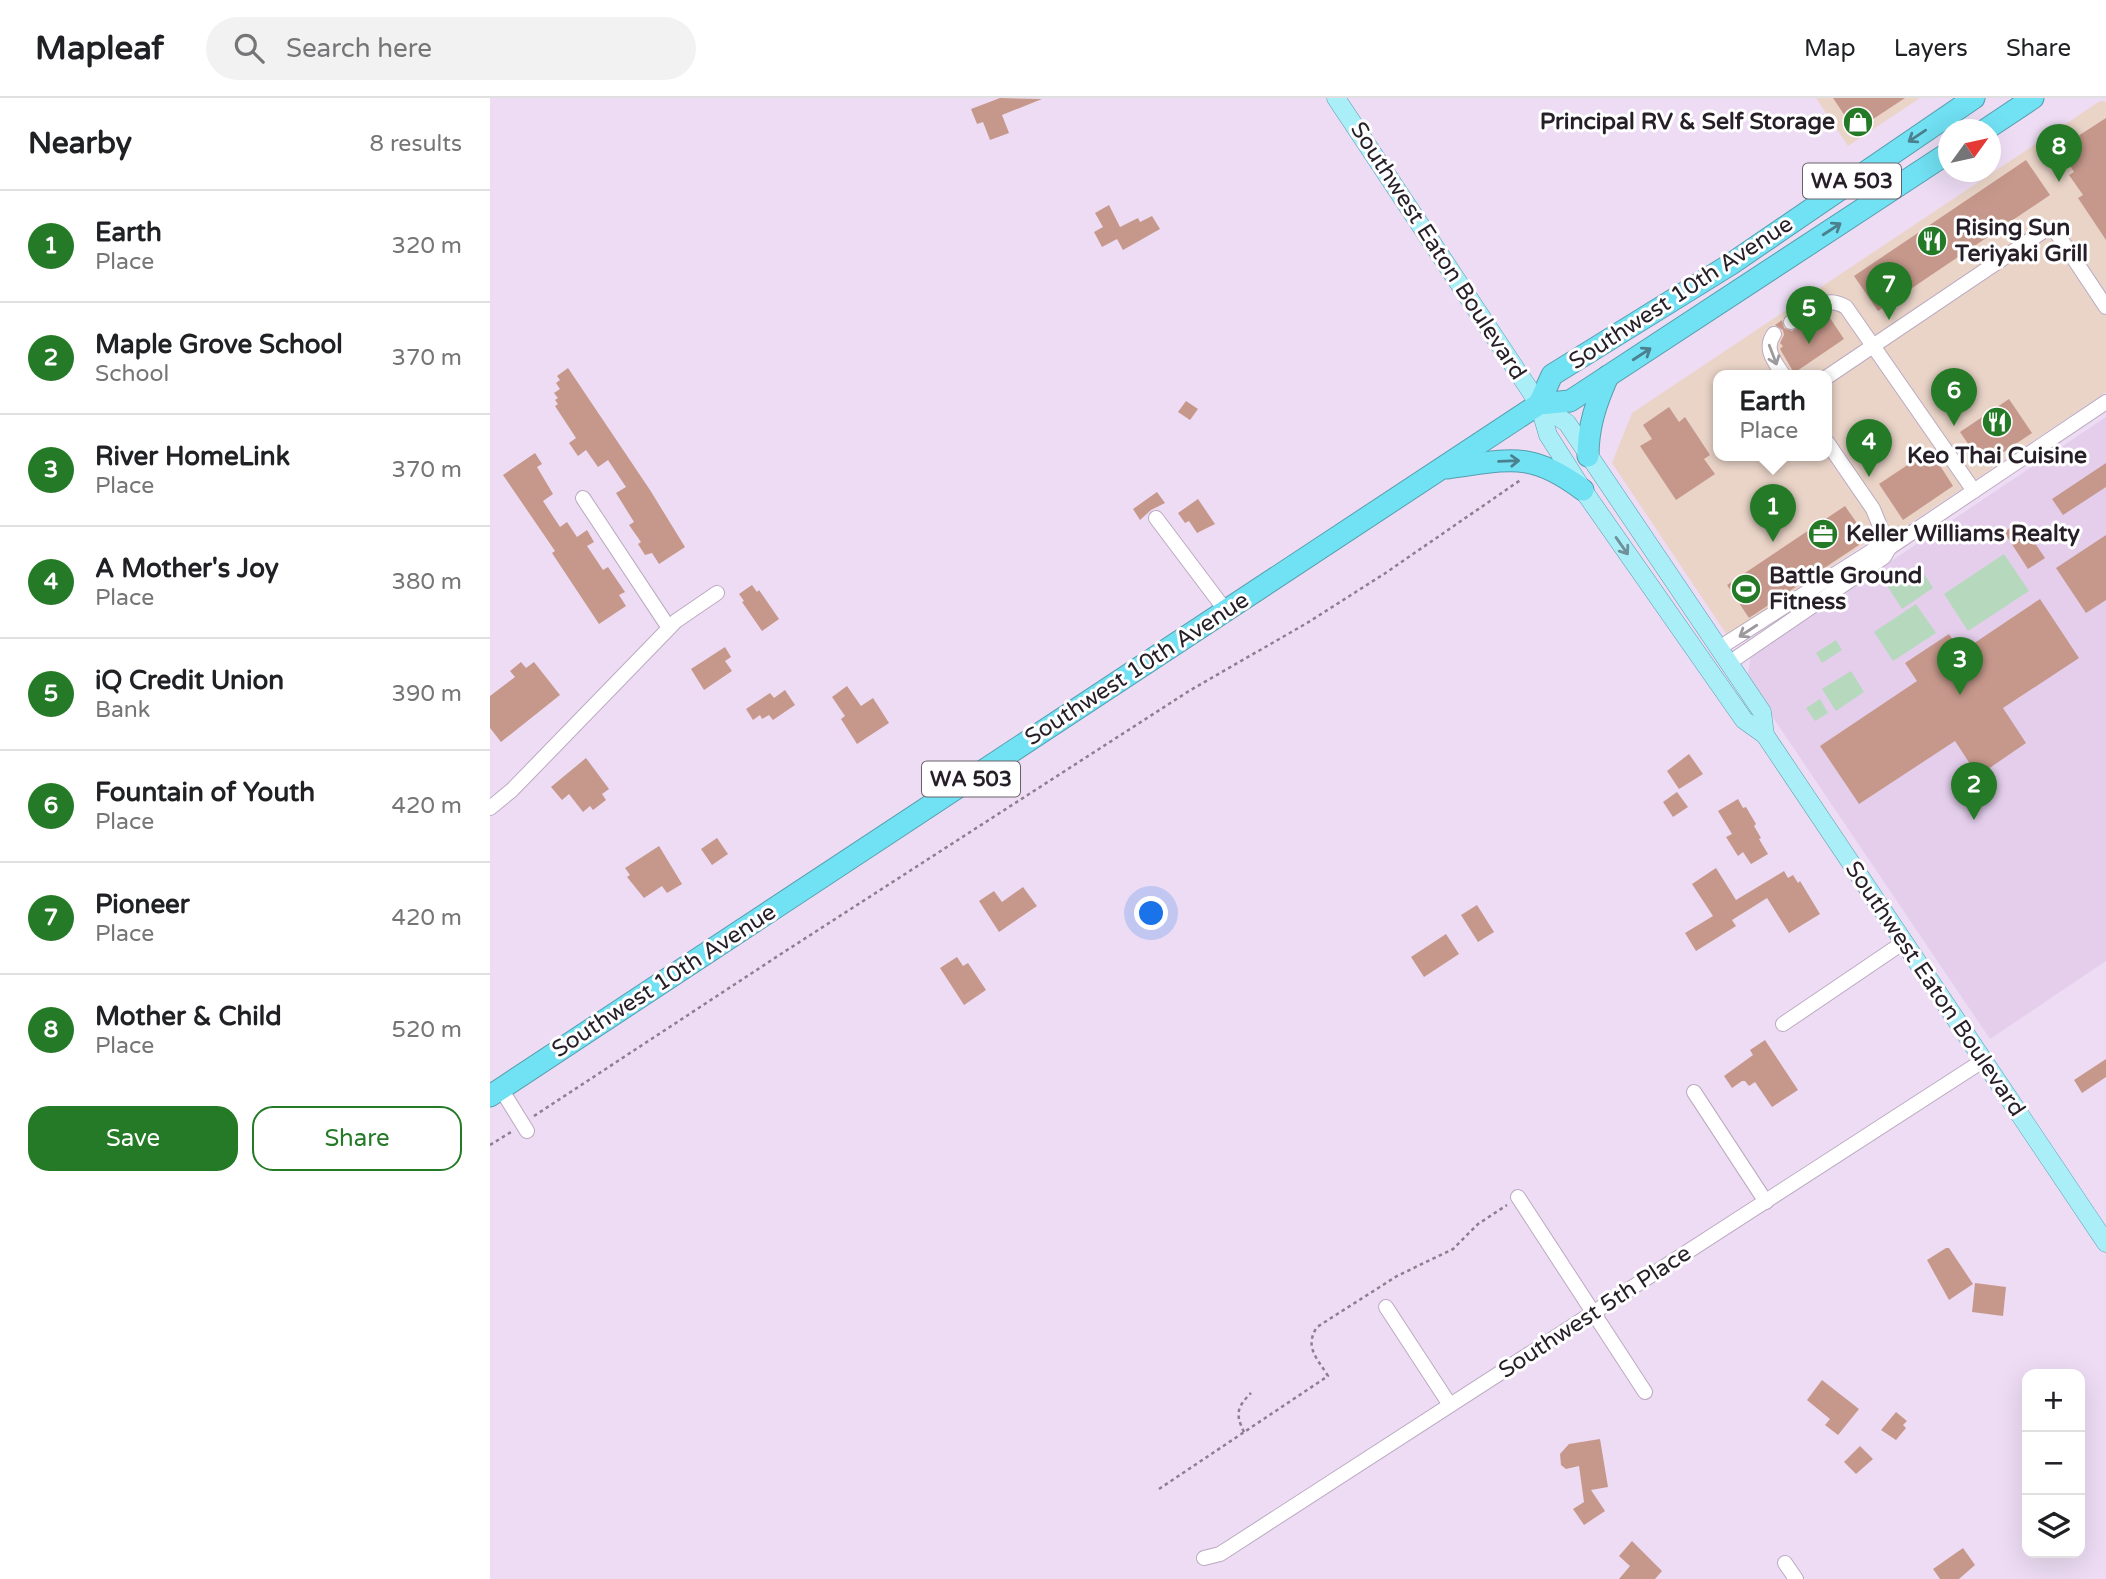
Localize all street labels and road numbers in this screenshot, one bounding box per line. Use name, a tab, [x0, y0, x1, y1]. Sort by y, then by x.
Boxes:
street label: Southwest Eaton Boulevard	[1344, 117, 1532, 385]
road number: WA 503	[1803, 164, 1901, 198]
street label: Southwest 10th Avenue	[1564, 210, 1798, 376]
street label: Southwest 10th Avenue	[1020, 586, 1254, 752]
road number: WA 503	[922, 762, 1020, 796]
street label: Southwest Eaton Boulevard	[1839, 856, 2031, 1122]
street label: Southwest 10th Avenue	[547, 898, 781, 1064]
street label: Southwest 5th Place	[1493, 1239, 1697, 1385]

